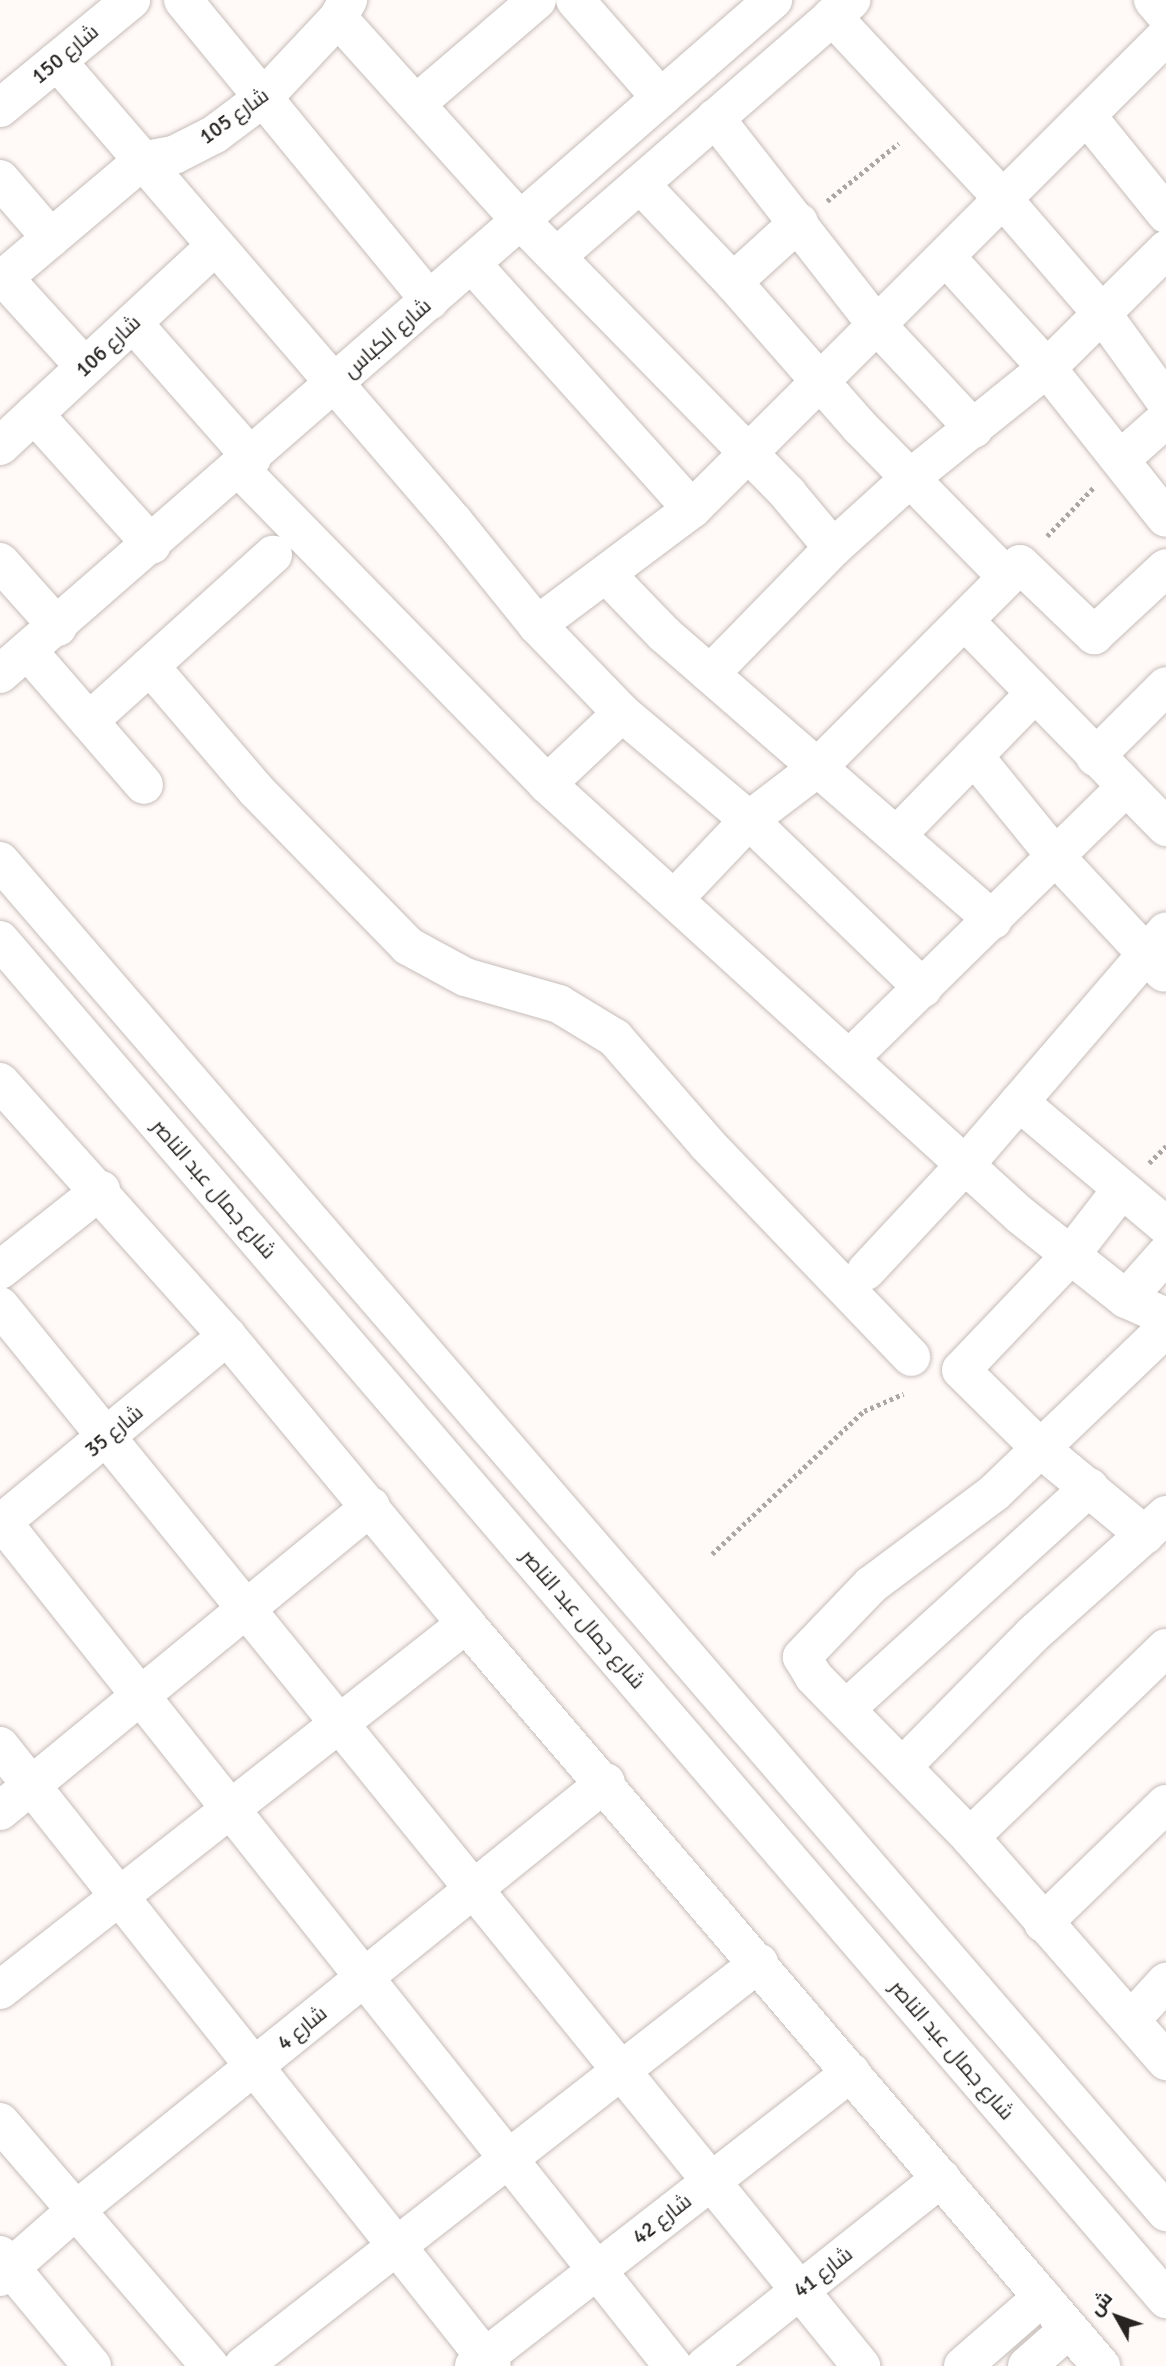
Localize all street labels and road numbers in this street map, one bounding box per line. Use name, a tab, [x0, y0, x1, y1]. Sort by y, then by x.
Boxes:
street label: شارع 150	[27, 19, 103, 89]
street label: شارع 105	[195, 82, 273, 150]
street label: شارع الكباس	[338, 293, 436, 383]
street label: شارع 106	[70, 310, 146, 382]
street label: شارع جمال عبد الناصر	[146, 1114, 282, 1264]
street label: شارع 35	[80, 1400, 148, 1462]
street label: شارع جمال عبد الناصر	[515, 1544, 651, 1694]
street label: شارع جمال عبد الناصر	[884, 1975, 1020, 2125]
street label: شارع 4	[272, 2000, 332, 2056]
street label: شارع 42	[627, 2188, 697, 2250]
street label: شارع 41	[788, 2241, 858, 2303]

